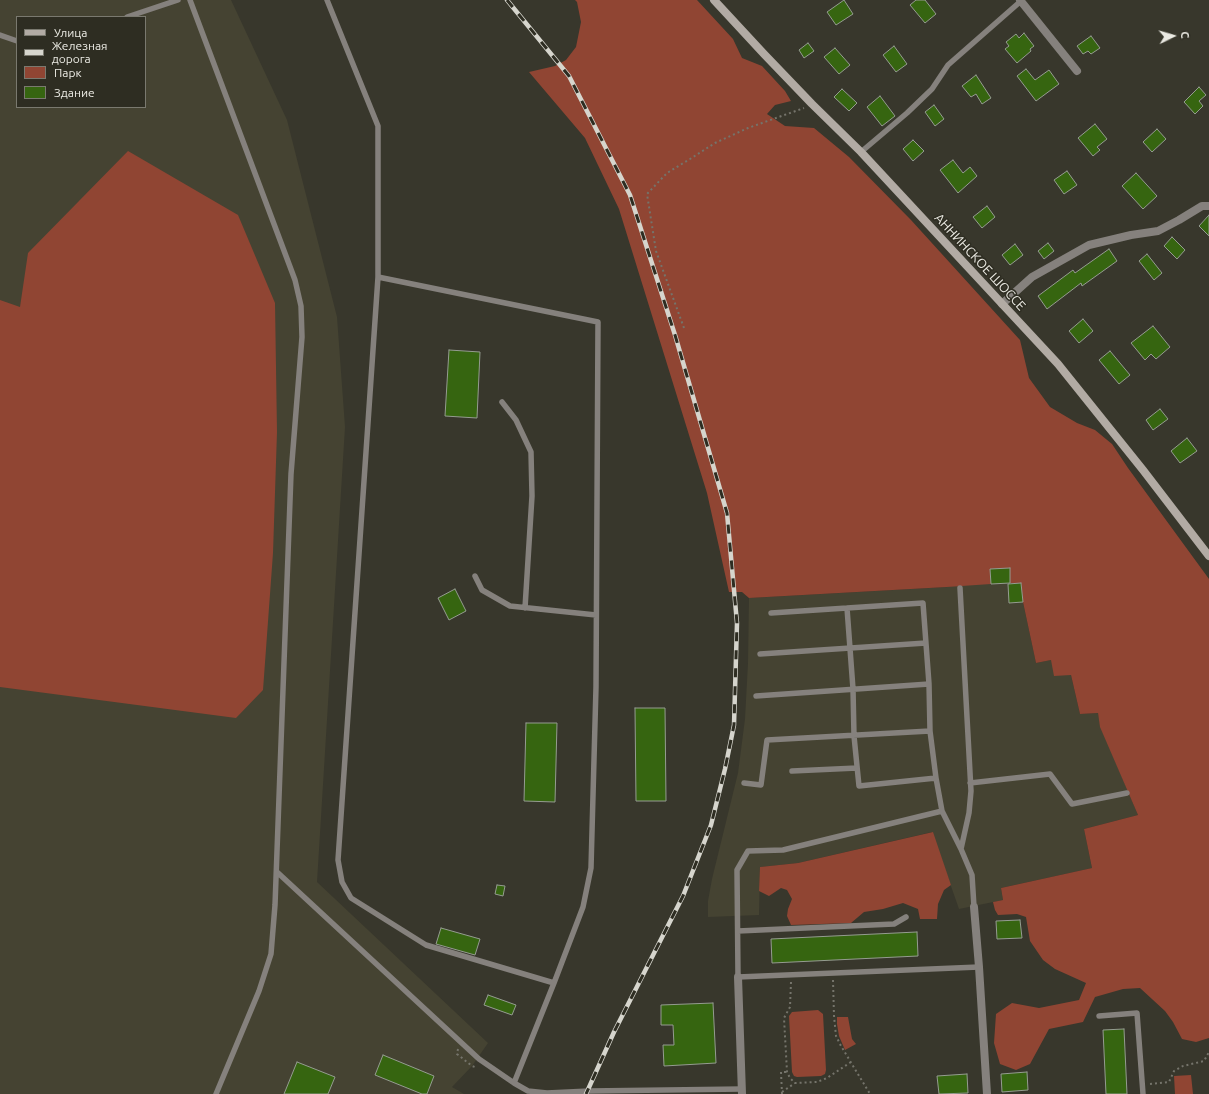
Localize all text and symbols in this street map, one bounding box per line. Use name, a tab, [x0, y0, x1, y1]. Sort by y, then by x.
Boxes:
legend	[16, 16, 146, 108]
north arrow	[1153, 16, 1193, 56]
text: Улица	[54, 26, 87, 39]
text: С	[1179, 31, 1191, 39]
text: Железная дорога	[52, 39, 108, 65]
text: Парк	[54, 66, 82, 79]
text: Здание	[54, 86, 95, 99]
street label: АННИНСКОЕ ШОССЕ	[931, 210, 1029, 314]

